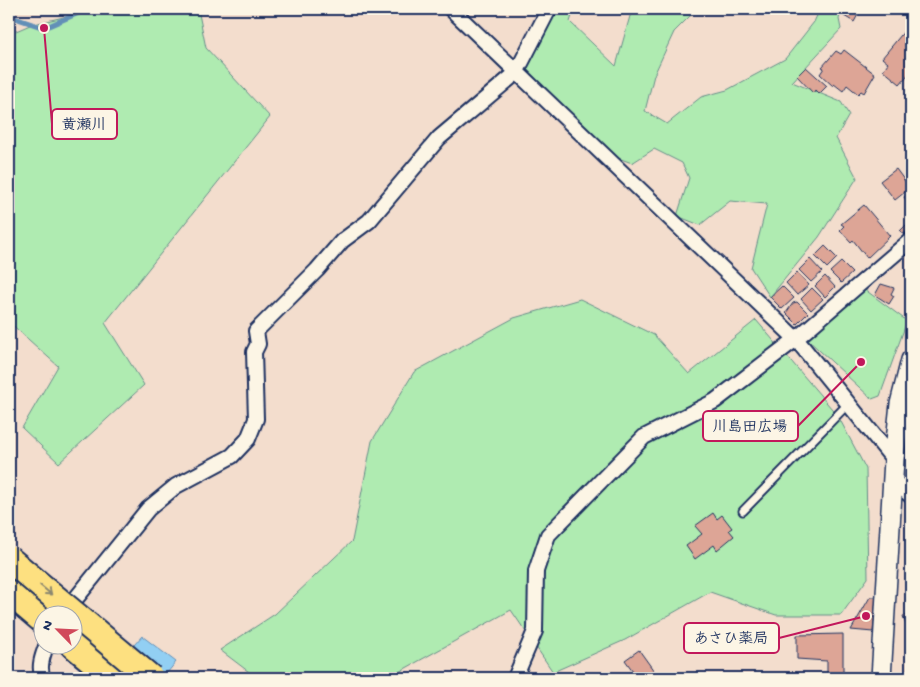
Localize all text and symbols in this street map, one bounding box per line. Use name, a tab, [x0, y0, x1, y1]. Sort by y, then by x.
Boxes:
callout: 黄瀬川	[52, 109, 117, 139]
text: 黄瀬川	[61, 116, 107, 135]
callout: 川島田広場	[703, 411, 798, 441]
text: 川島田広場	[712, 418, 788, 437]
one-way arrow	[39, 585, 52, 596]
north arrow	[32, 604, 82, 654]
text: N	[39, 618, 58, 633]
callout: あさひ薬局	[684, 623, 779, 653]
text: あさひ薬局	[694, 630, 768, 649]

